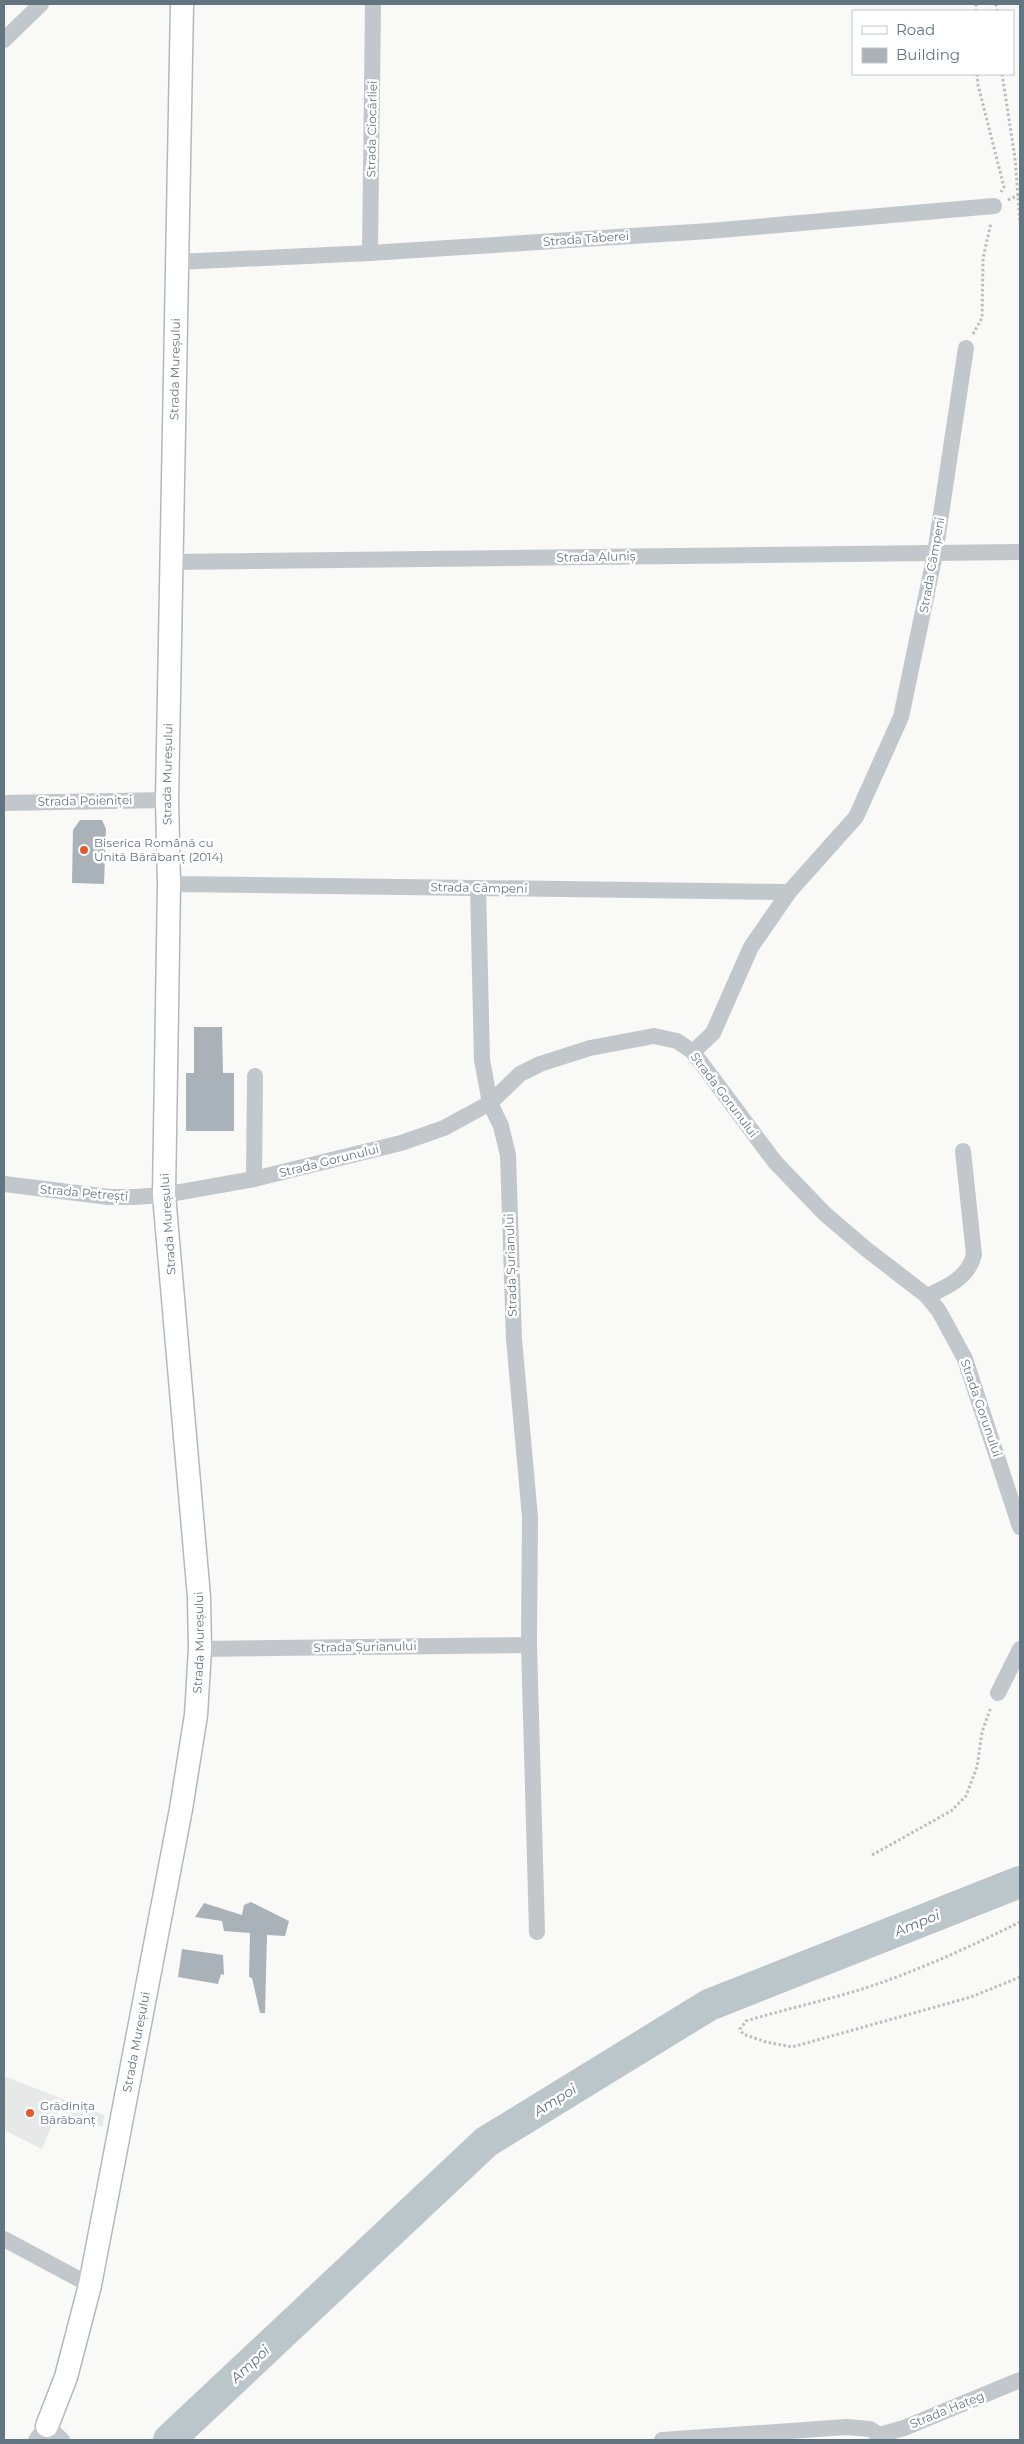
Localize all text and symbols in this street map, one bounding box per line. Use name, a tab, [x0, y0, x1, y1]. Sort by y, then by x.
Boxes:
legend	[852, 10, 1014, 75]
text: Road	[896, 20, 935, 39]
text: Building	[896, 45, 960, 64]
street label: Strada Ciocârliei	[363, 80, 380, 177]
street label: Strada Taberei	[542, 228, 629, 249]
street label: Strada Mureșului	[166, 318, 183, 420]
street label: Strada Câmpeni	[916, 516, 947, 614]
street label: Strada Aluniș	[556, 548, 636, 565]
street label: Strada Mureșului	[159, 723, 175, 825]
street label: Strada Poieniței	[37, 792, 133, 809]
place label: Biserica Română cu Unită Bărăbanț (2014)	[94, 835, 223, 864]
marker: Biserica Română cu Unită Bărăbanț (2014)	[78, 844, 90, 856]
street label: Strada Câmpeni	[430, 879, 528, 896]
street label: Strada Gorunului	[688, 1049, 761, 1140]
street label: Strada Gorunului	[277, 1141, 380, 1180]
street label: Strada Mureșului	[156, 1173, 179, 1275]
street label: Strada Petrești	[39, 1181, 129, 1204]
street label: Strada Șurianului	[501, 1213, 520, 1317]
street label: Strada Gorunului	[958, 1357, 1005, 1459]
street label: Strada Mureșului	[189, 1591, 207, 1694]
street label: Strada Șurianului	[313, 1638, 417, 1655]
water label: Ampoi	[891, 1906, 942, 1941]
street label: Strada Mureșului	[119, 1990, 153, 2093]
water label: Ampoi	[529, 2080, 580, 2121]
place label: Grădinița Bărăbanț	[40, 2098, 96, 2127]
marker: Grădinița Bărăbanț	[24, 2107, 36, 2119]
water label: Ampoi	[226, 2341, 273, 2387]
street label: Strada Hațeg	[907, 2388, 986, 2431]

